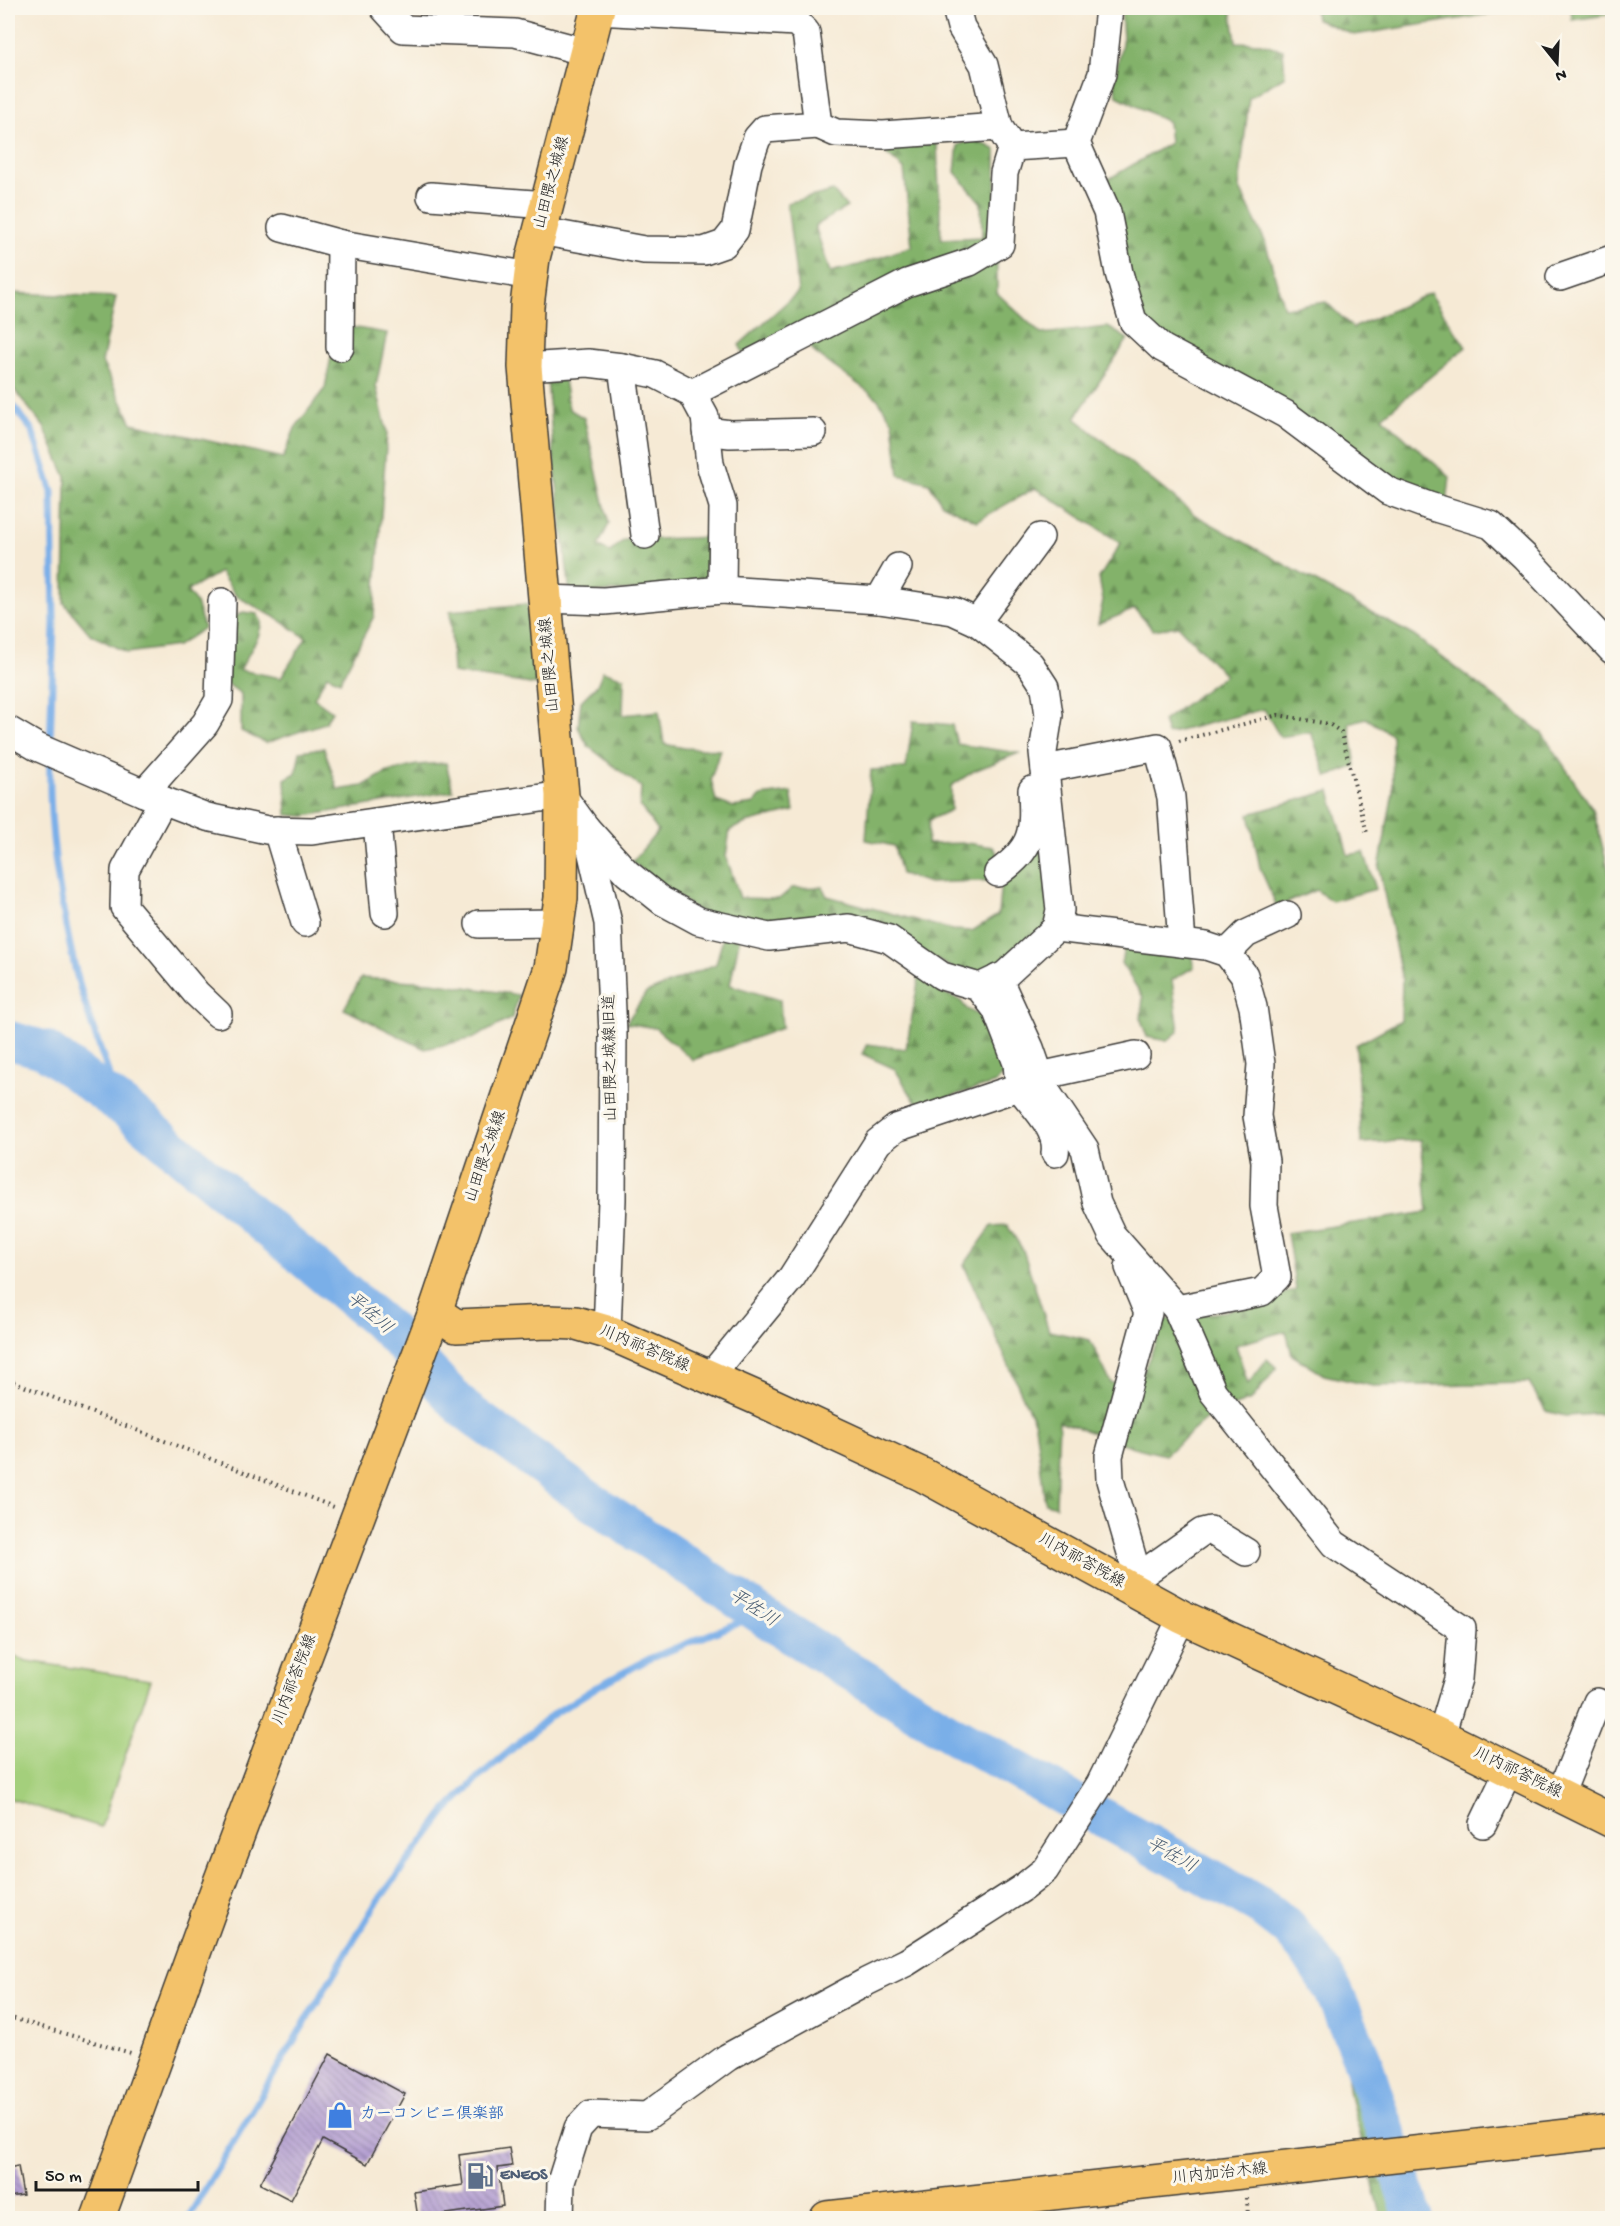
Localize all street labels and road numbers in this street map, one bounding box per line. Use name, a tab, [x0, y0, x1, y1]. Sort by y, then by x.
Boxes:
street label: 山田隈之城線	[529, 134, 575, 232]
street label: 山田隈之城線	[535, 616, 565, 714]
street label: 山田隈之城線旧道	[599, 994, 623, 1122]
street label: 山田隈之城線	[460, 1108, 512, 1205]
street label: 川内祁答院線	[596, 1321, 693, 1378]
street label: 川内祁答院線	[1034, 1529, 1129, 1594]
street label: 川内祁答院線	[268, 1631, 322, 1728]
street label: 川内祁答院線	[1470, 1743, 1565, 1804]
street label: 川内加治木線	[1171, 2159, 1269, 2189]

